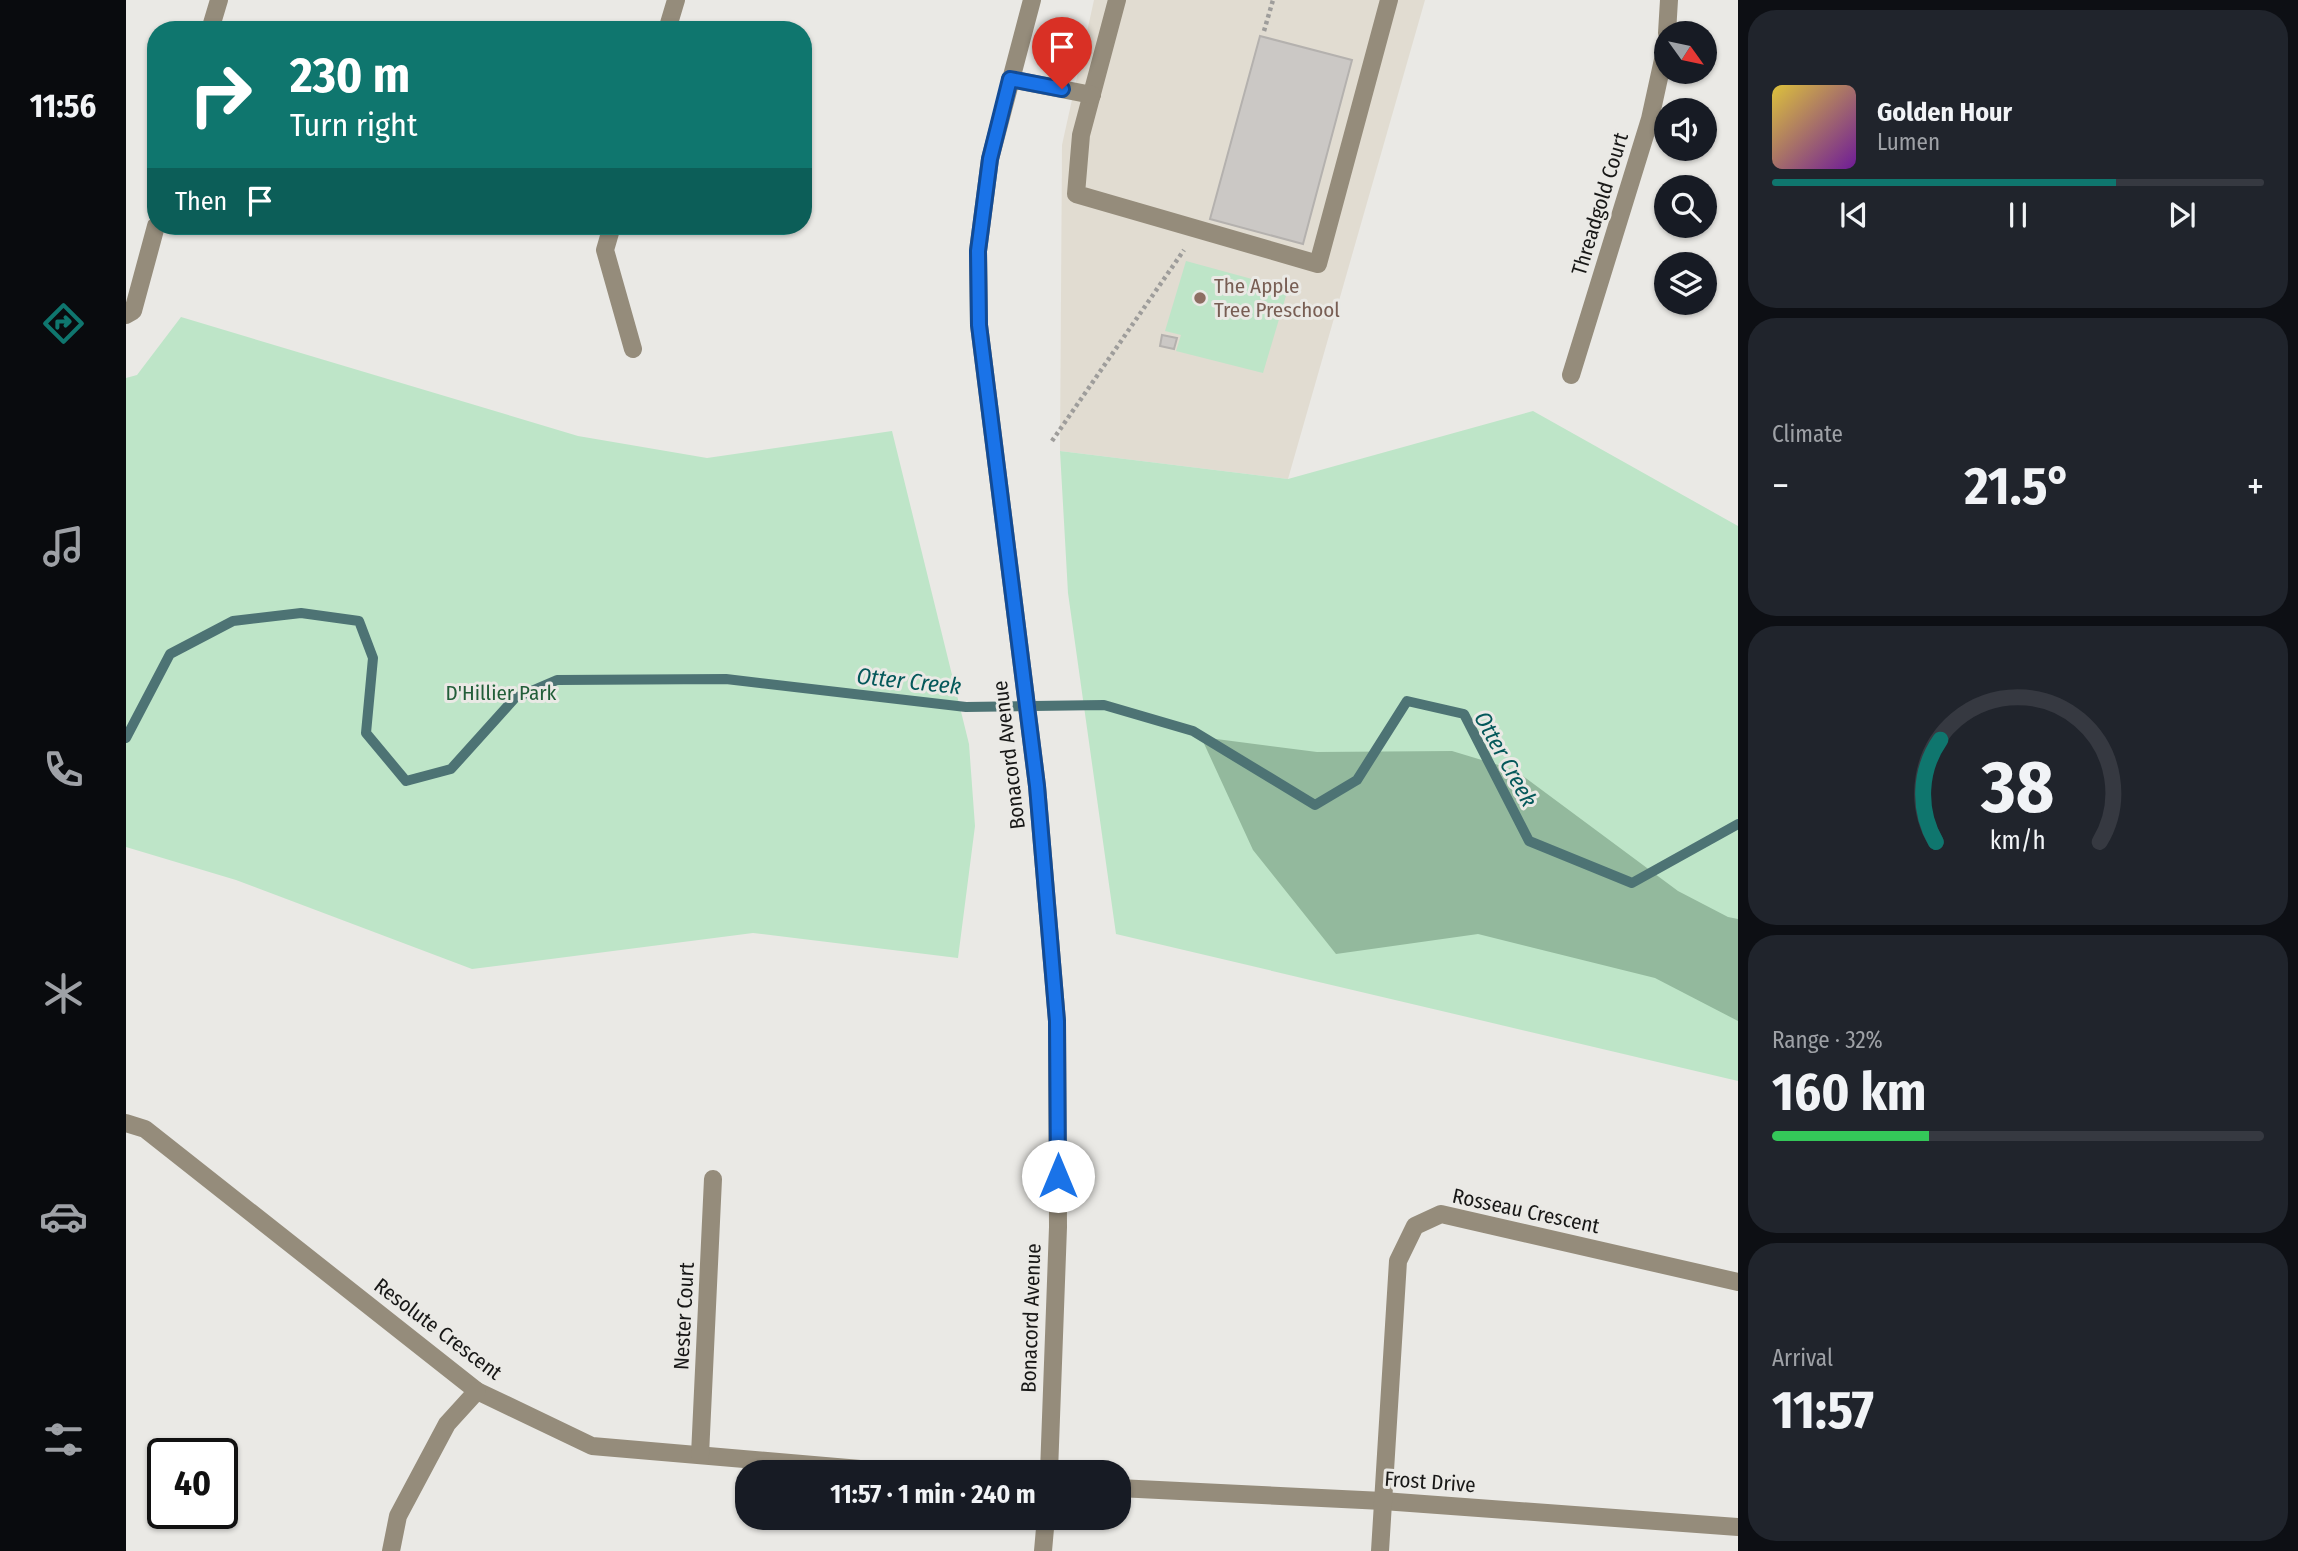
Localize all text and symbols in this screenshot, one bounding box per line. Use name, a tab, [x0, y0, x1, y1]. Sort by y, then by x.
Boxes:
pin	[1032, 17, 1092, 89]
north arrow	[1654, 21, 1717, 84]
map controls	[1654, 21, 1717, 315]
icon: arrive	[1043, 28, 1081, 66]
text: 230 m	[290, 46, 410, 105]
icon: right	[175, 49, 266, 140]
text: 11:56	[30, 87, 96, 125]
text: Golden Hour	[1877, 97, 2012, 128]
button: sound	[1654, 98, 1717, 161]
text: Turn right	[290, 106, 417, 144]
text: Lumen	[1877, 128, 1940, 156]
street label: Threadgold Court	[1566, 129, 1634, 279]
button: search	[1654, 175, 1717, 238]
icon: arrive	[241, 182, 279, 220]
text: Then	[175, 186, 227, 217]
icon: previous	[1835, 196, 1873, 234]
icon: pause	[1999, 196, 2037, 234]
icon: next	[2163, 196, 2201, 234]
button: layers	[1654, 252, 1717, 315]
place label: The Apple Tree Preschool	[1214, 273, 1340, 323]
marker: The Apple Tree Preschool	[1192, 290, 1208, 306]
icon: directions	[39, 299, 88, 348]
text: Climate	[1772, 420, 1843, 448]
text: 21.5°	[1964, 455, 2071, 518]
text: −	[1772, 463, 1789, 509]
text: +	[2247, 463, 2264, 509]
icon: music	[39, 522, 88, 571]
water label: Otter Creek	[855, 662, 963, 700]
street label: Bonacord Avenue	[987, 679, 1031, 831]
park label: D'Hillier Park	[446, 680, 557, 706]
water label: Otter Creek	[1468, 706, 1544, 812]
text: 38	[1981, 744, 2054, 831]
icon: phone	[39, 745, 88, 794]
text: km/h	[1990, 825, 2046, 855]
icon: climate	[39, 969, 88, 1018]
text: Range · 32%	[1772, 1026, 1883, 1054]
text: 160 km	[1772, 1061, 1927, 1124]
position arrow	[1021, 1139, 1095, 1213]
street label: Rosseau Crescent	[1450, 1183, 1602, 1239]
icon: car	[39, 1192, 88, 1241]
street label: Bonacord Avenue	[1015, 1243, 1047, 1393]
street label: Nester Court	[668, 1261, 700, 1370]
street label: Resolute Crescent	[369, 1273, 507, 1386]
text: Arrival	[1772, 1344, 1833, 1372]
text: 11:57	[1772, 1379, 1874, 1442]
icon: filters	[39, 1415, 88, 1464]
speed limit sign: 40	[147, 1438, 238, 1529]
street label: Frost Drive	[1383, 1466, 1477, 1498]
text: 11:57 · 1 min · 240 m	[830, 1479, 1036, 1510]

